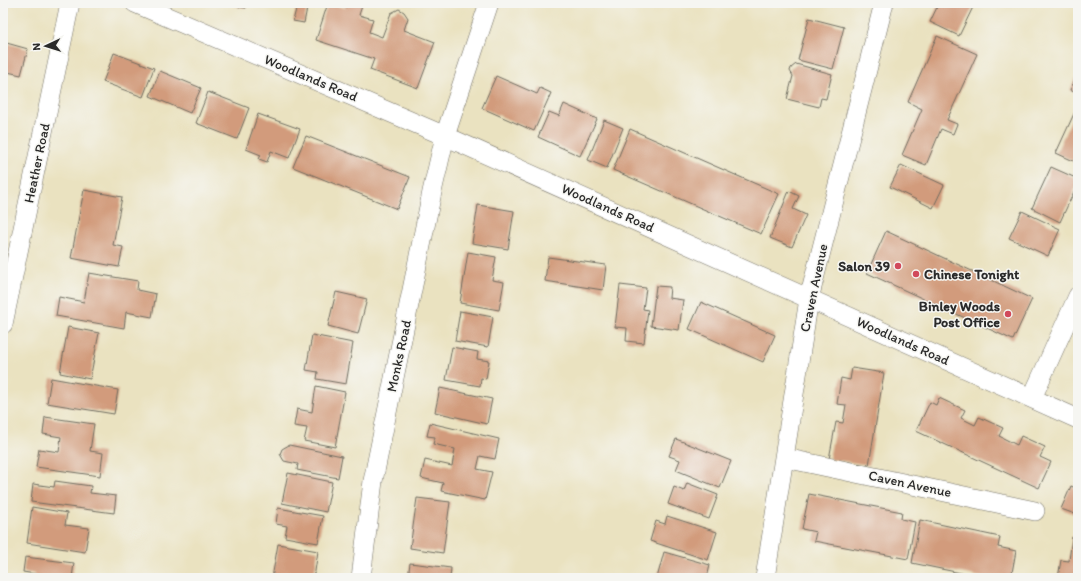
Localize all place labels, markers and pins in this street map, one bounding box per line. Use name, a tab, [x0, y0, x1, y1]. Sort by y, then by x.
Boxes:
place label: Salon 39	[838, 258, 890, 275]
marker: Salon 39	[893, 261, 903, 271]
place label: Chinese Tonight	[924, 266, 1020, 283]
marker: Chinese Tonight	[911, 269, 921, 279]
place label: Binley Woods Post Office	[919, 298, 1000, 331]
marker: Binley Woods Post Office	[1003, 309, 1013, 319]

